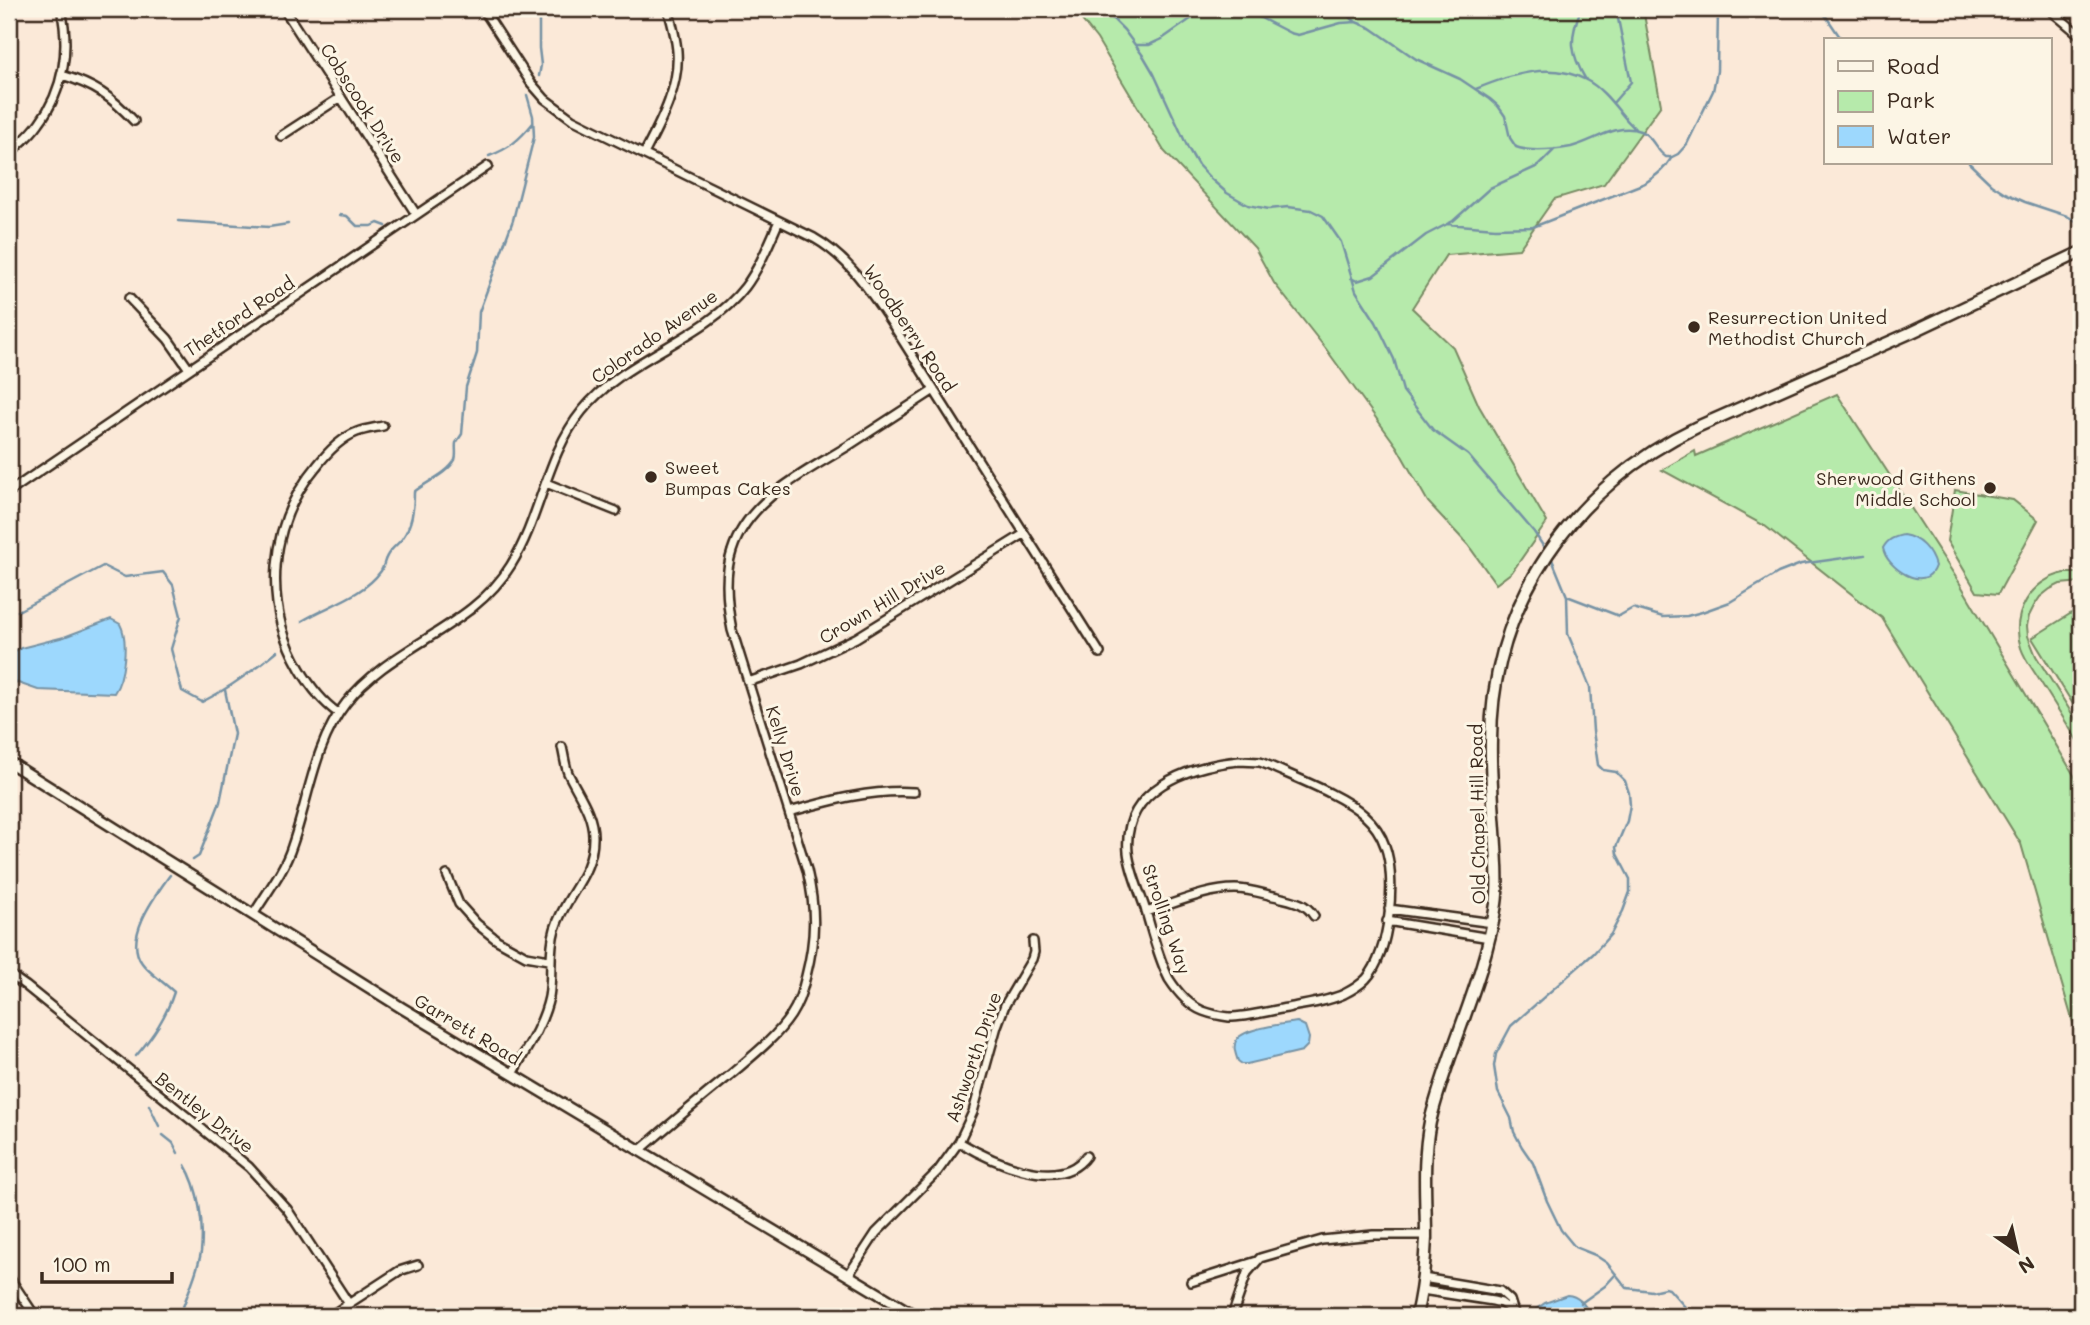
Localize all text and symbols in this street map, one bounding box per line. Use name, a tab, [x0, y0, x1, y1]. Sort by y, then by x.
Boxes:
street label: Cobscook Drive	[315, 38, 411, 168]
legend	[1824, 38, 2052, 164]
text: Road	[1887, 52, 1939, 79]
text: Park	[1887, 86, 1935, 113]
text: Water	[1887, 122, 1951, 149]
street label: Woodberry Road	[858, 259, 962, 397]
street label: Thetford Road	[179, 270, 299, 362]
street label: Colorado Avenue	[586, 283, 722, 389]
place label: Resurrection United Methodist Church	[1708, 305, 1887, 350]
marker: Resurrection United Methodist Church	[1686, 319, 1702, 335]
place label: Sweet Bumpas Cakes	[665, 455, 791, 500]
place label: Sherwood Githens Middle School	[1816, 466, 1976, 511]
marker: Sweet Bumpas Cakes	[643, 469, 659, 485]
marker: Sherwood Githens Middle School	[1982, 480, 1998, 496]
street label: Crown Hill Drive	[815, 555, 949, 649]
street label: Kelly Drive	[761, 703, 811, 799]
street label: Old Chapel Hill Road	[1463, 723, 1491, 905]
street label: Strolling Way	[1137, 861, 1197, 977]
street label: Garrett Road	[410, 988, 526, 1070]
street label: Ashworth Drive	[939, 989, 1007, 1125]
street label: Bentley Drive	[151, 1066, 259, 1158]
north arrow	[1982, 1216, 2052, 1286]
scale bar	[42, 1241, 172, 1285]
text: 100 m	[52, 1250, 111, 1277]
text: N	[2014, 1251, 2040, 1280]

